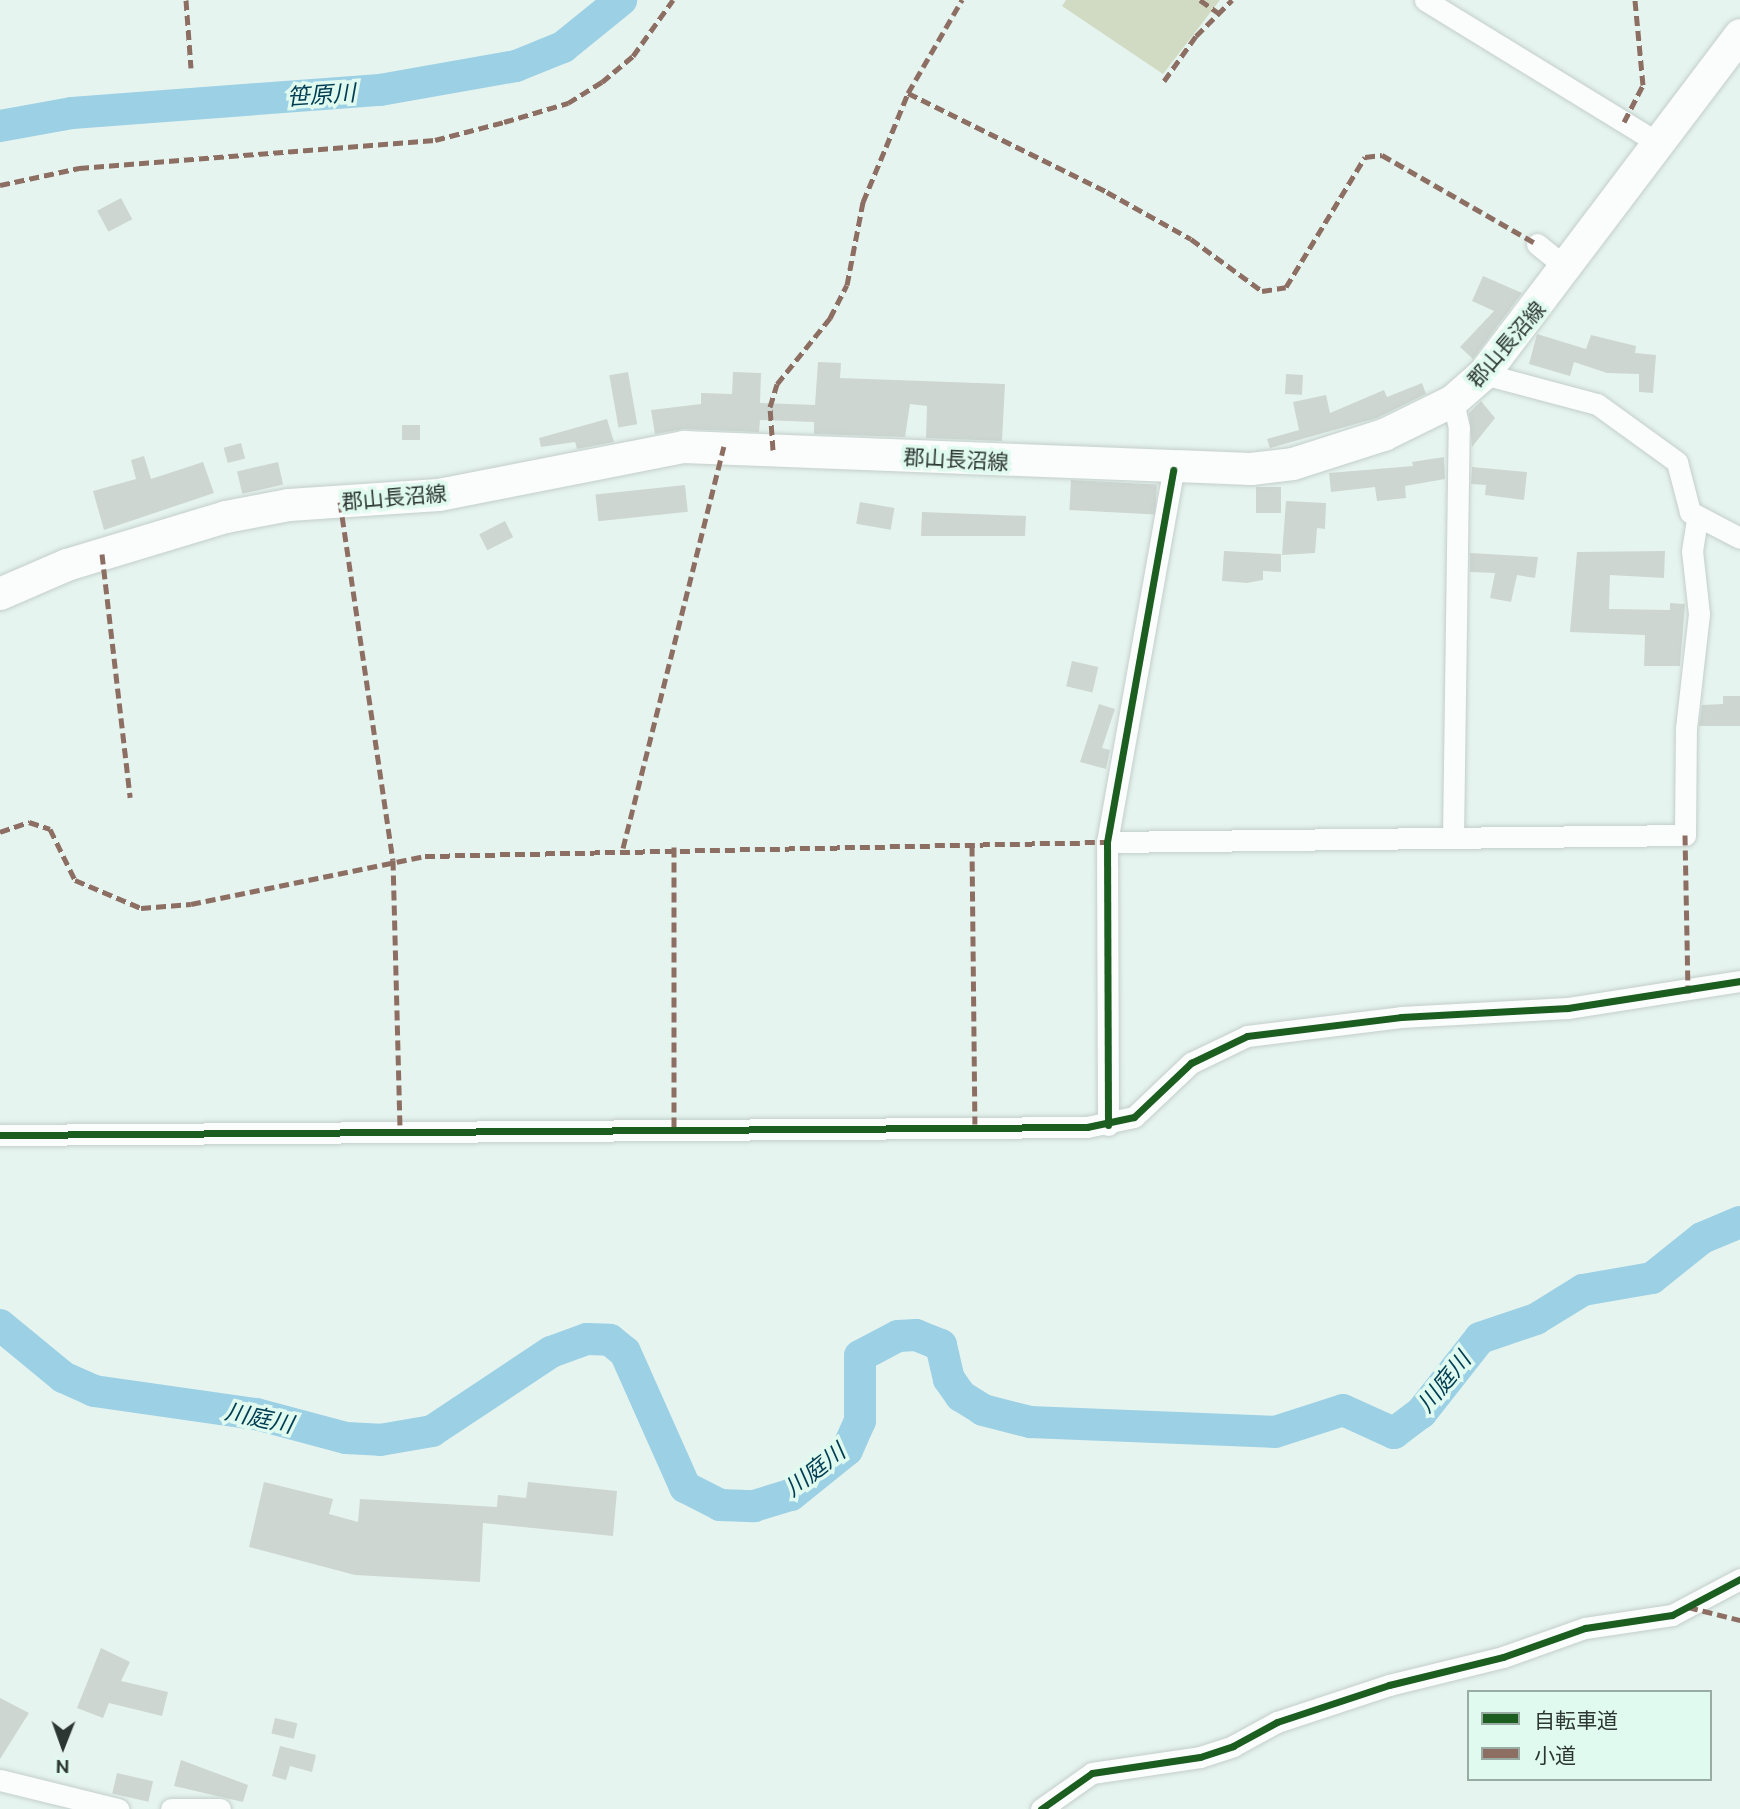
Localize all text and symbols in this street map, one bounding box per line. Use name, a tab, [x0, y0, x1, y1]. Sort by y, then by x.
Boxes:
water label: 笹原川	[286, 79, 356, 111]
street label: 郡山長沼線	[1462, 296, 1550, 392]
street label: 郡山長沼線	[903, 444, 1009, 474]
street label: 郡山長沼線	[341, 480, 447, 514]
water label: 川庭川	[1412, 1347, 1476, 1417]
water label: 川庭川	[222, 1397, 296, 1439]
water label: 川庭川	[779, 1438, 851, 1502]
legend	[1467, 1690, 1712, 1781]
text: 自転車道	[1534, 1708, 1618, 1732]
north arrow	[28, 1711, 98, 1781]
text: 小道	[1534, 1743, 1576, 1767]
text: N	[55, 1756, 70, 1778]

